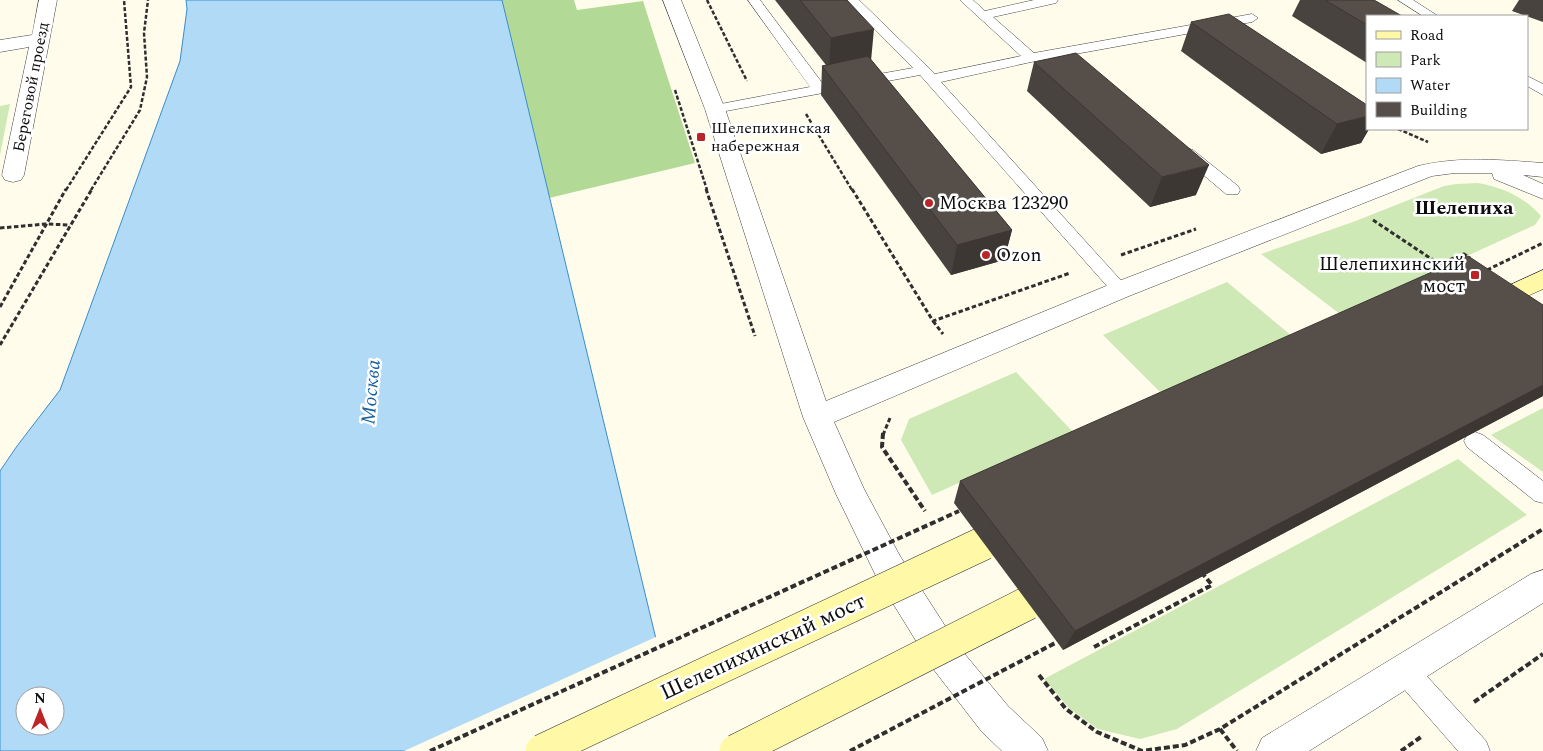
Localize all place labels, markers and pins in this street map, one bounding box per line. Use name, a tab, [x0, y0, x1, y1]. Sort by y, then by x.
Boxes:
place label: Шелепихинская набережная	[711, 116, 831, 158]
marker: Шелепихинская набережная	[695, 131, 707, 143]
place label: Москва 123290	[939, 189, 1068, 218]
marker: Москва 123290	[923, 197, 935, 209]
place label: Ozon	[996, 241, 1042, 270]
marker: Ozon	[980, 249, 992, 261]
place label: Шелепихинский мост	[1319, 250, 1465, 301]
marker: Шелепихинский мост	[1469, 269, 1481, 281]

